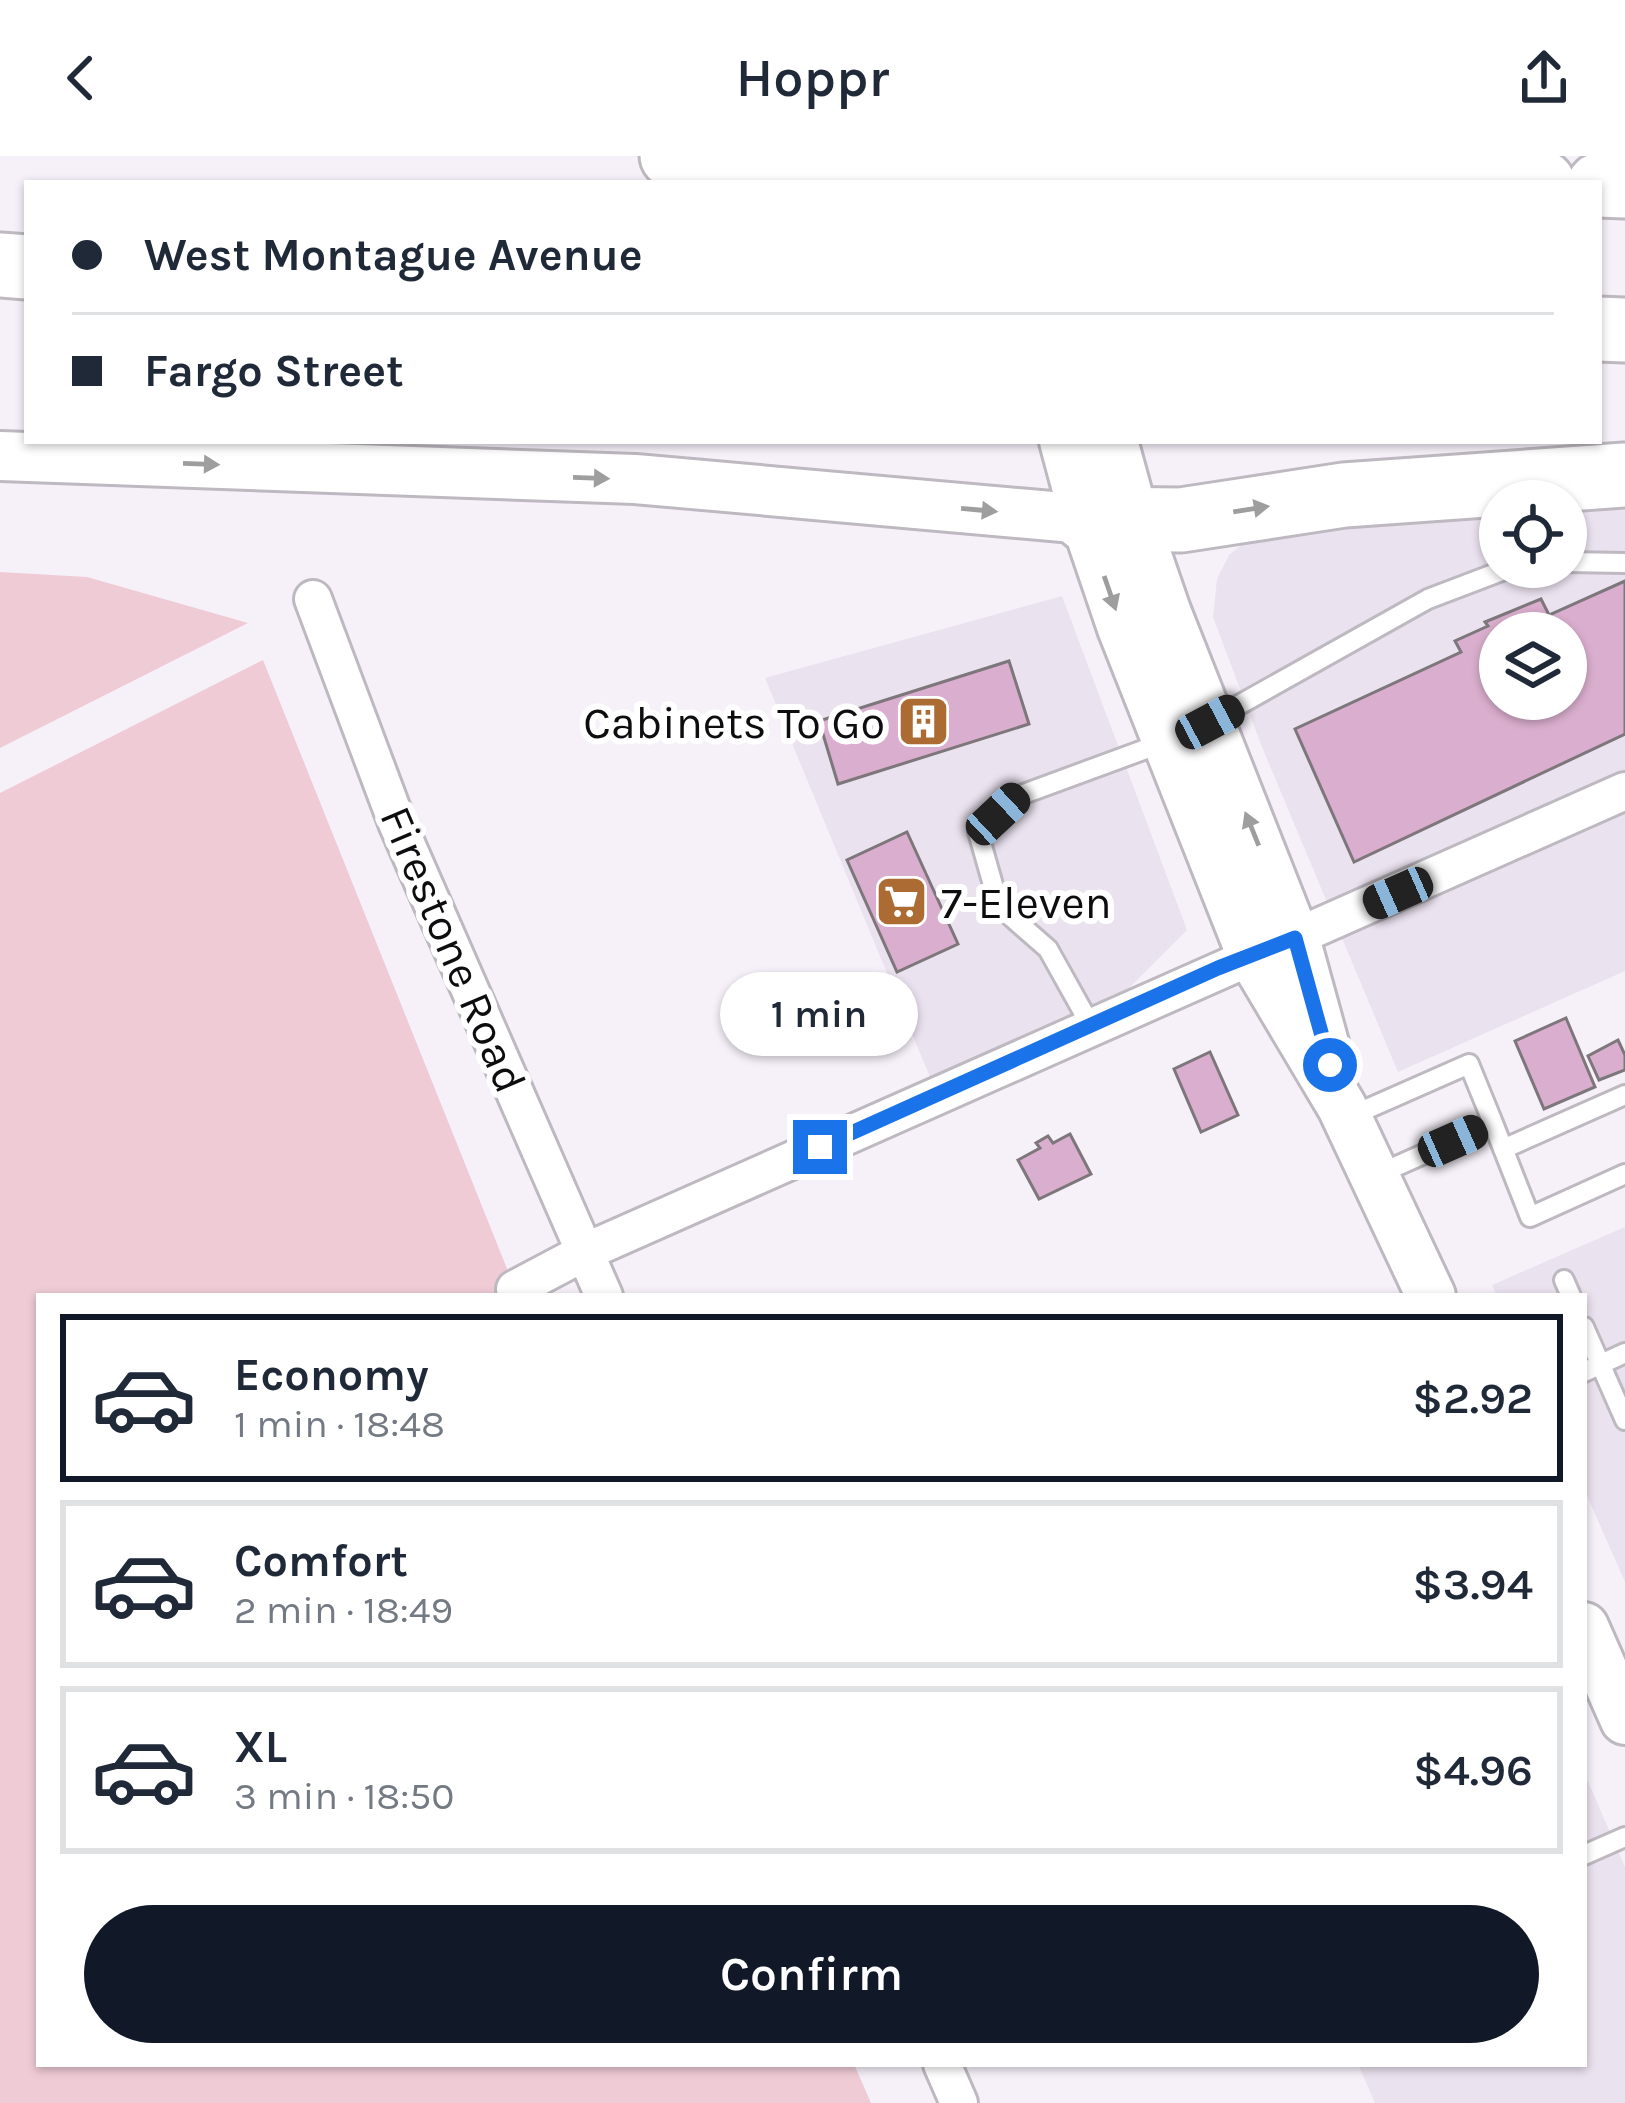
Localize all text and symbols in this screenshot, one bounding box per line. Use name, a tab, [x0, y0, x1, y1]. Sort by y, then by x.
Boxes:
icon: back	[48, 45, 114, 111]
icon: share	[1511, 45, 1577, 111]
text: Hoppr	[736, 46, 889, 110]
text: West Montague Avenue	[144, 229, 643, 281]
text: Fargo Street	[144, 345, 404, 397]
one-way arrow	[183, 455, 221, 474]
one-way arrow	[573, 468, 611, 487]
map controls	[1479, 480, 1587, 720]
button: locate	[1479, 480, 1587, 588]
one-way arrow	[1232, 500, 1270, 518]
one-way arrow	[961, 501, 998, 520]
one-way arrow	[1102, 575, 1120, 611]
button: layers	[1479, 612, 1587, 720]
car	[1170, 689, 1250, 755]
building icon: Cabinets To Go	[896, 694, 952, 750]
place label: Cabinets To Go	[583, 697, 885, 749]
car	[959, 776, 1037, 852]
street label: Firestone Road	[369, 798, 537, 1100]
one-way arrow	[1242, 810, 1261, 846]
car	[1358, 862, 1438, 924]
supermarket icon: 7-Eleven	[874, 874, 930, 930]
place label: 7-Eleven	[941, 877, 1112, 929]
callout: 1 min	[721, 973, 919, 1057]
text: 1 min	[771, 991, 867, 1037]
route start	[1303, 1038, 1357, 1092]
car	[1413, 1110, 1493, 1172]
route end	[793, 1120, 847, 1174]
icon: car	[90, 1344, 198, 1452]
text: Economy	[234, 1349, 429, 1401]
text: $2.92	[1413, 1372, 1533, 1424]
text: 1 min · 18:48	[234, 1401, 445, 1447]
icon: car	[90, 1530, 198, 1638]
text: Comfort	[234, 1535, 408, 1587]
text: $3.94	[1412, 1558, 1533, 1610]
text: 2 min · 18:49	[234, 1587, 453, 1633]
icon: car	[90, 1716, 198, 1824]
text: XL	[234, 1721, 287, 1773]
text: $4.96	[1413, 1744, 1533, 1796]
text: 3 min · 18:50	[234, 1773, 454, 1819]
button: Confirm	[84, 1905, 1539, 2043]

